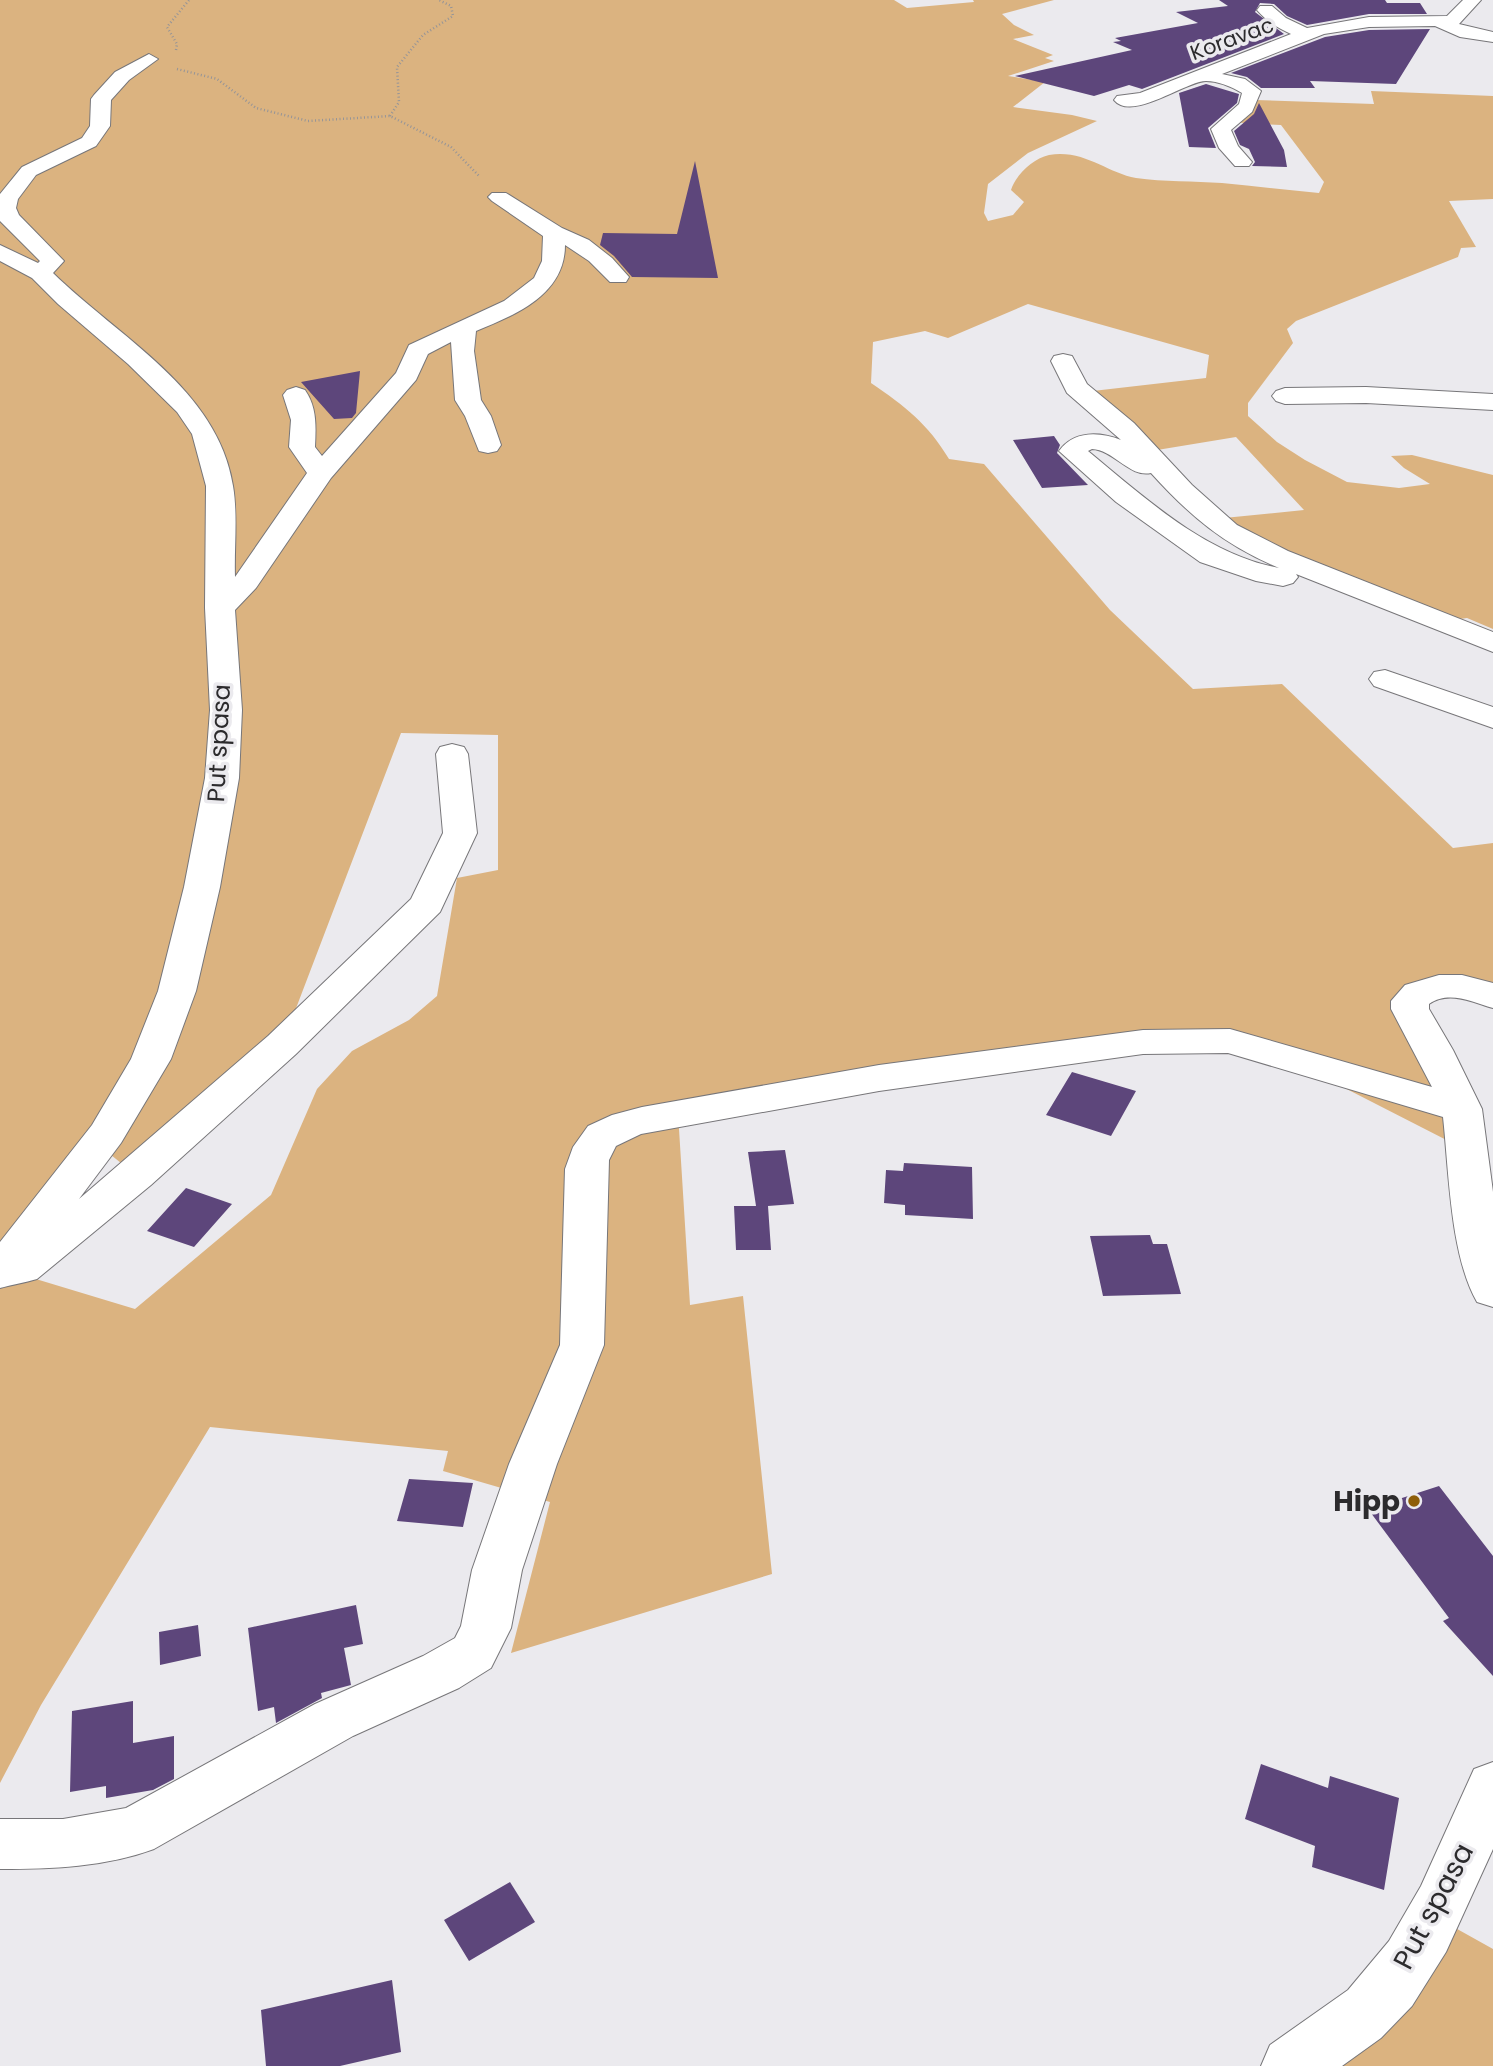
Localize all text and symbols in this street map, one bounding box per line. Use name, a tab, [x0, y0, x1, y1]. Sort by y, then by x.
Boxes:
street label: Koravac	[1186, 10, 1278, 67]
street label: Put spasa	[199, 683, 238, 803]
place label: Hipp	[1333, 1482, 1400, 1521]
marker: Hipp	[1406, 1493, 1422, 1509]
street label: Put spasa	[1384, 1836, 1483, 1976]

